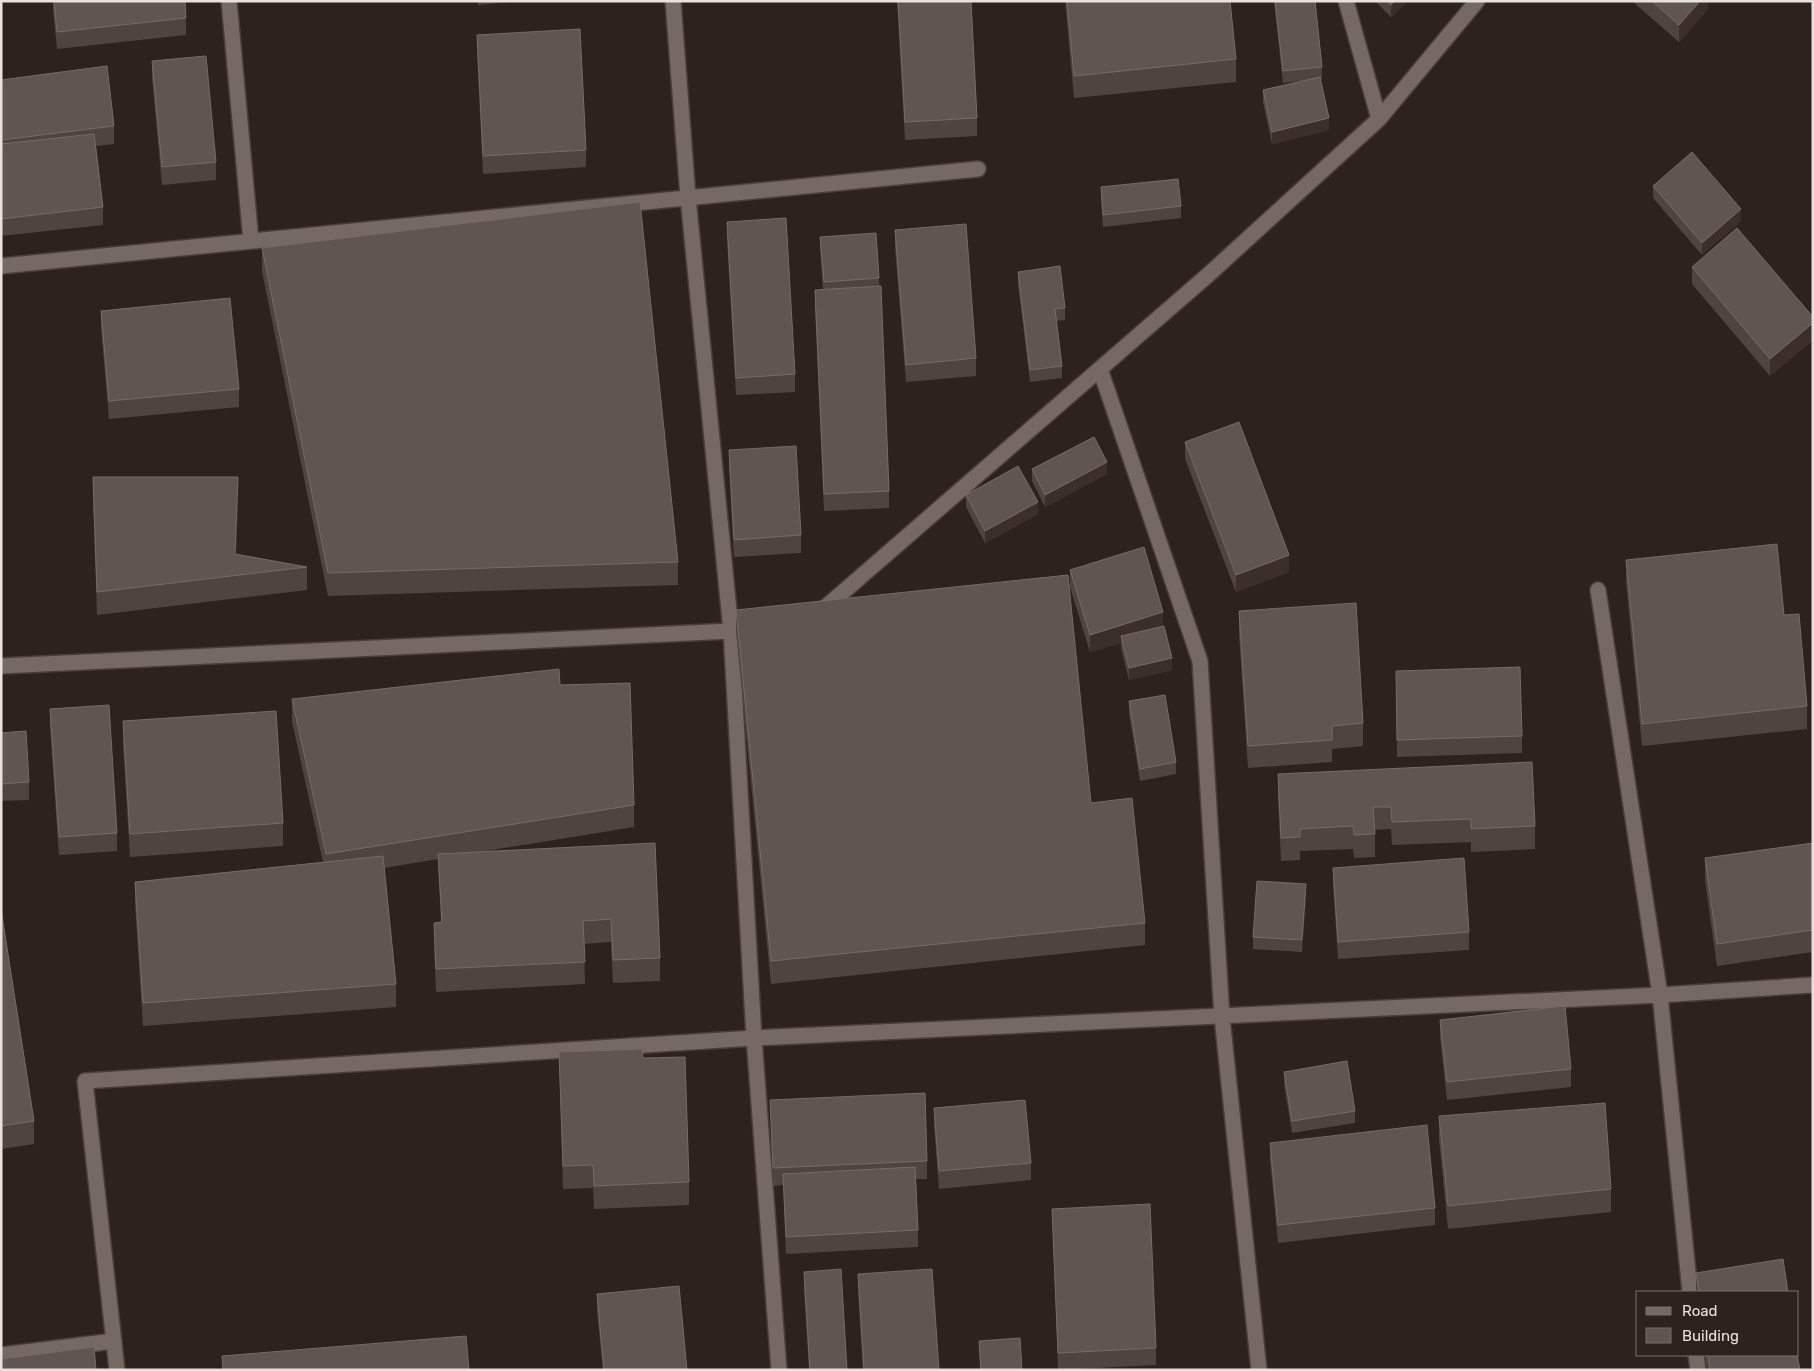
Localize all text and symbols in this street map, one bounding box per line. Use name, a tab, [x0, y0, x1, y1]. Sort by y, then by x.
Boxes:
legend	[1636, 1291, 1799, 1356]
text: Road	[1682, 1302, 1718, 1320]
text: Building	[1682, 1327, 1739, 1345]

